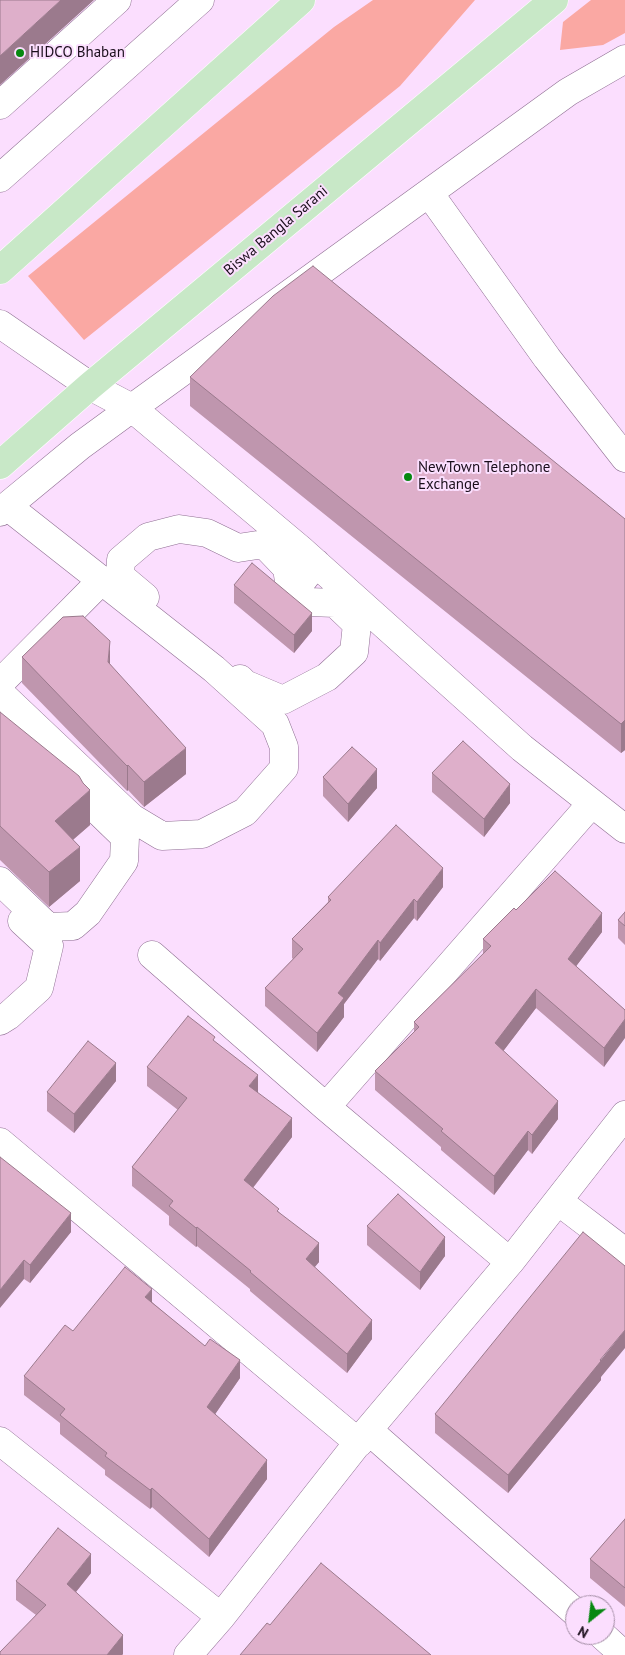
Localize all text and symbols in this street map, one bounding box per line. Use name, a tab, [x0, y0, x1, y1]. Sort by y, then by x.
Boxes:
place label: HIDCO Bhaban	[30, 44, 125, 62]
marker: HIDCO Bhaban	[14, 47, 26, 59]
street label: Biswa Bangla Sarani	[220, 182, 332, 280]
place label: NewTown Telephone Exchange	[418, 459, 550, 494]
marker: NewTown Telephone Exchange	[402, 471, 414, 483]
north arrow	[565, 1595, 615, 1645]
text: N	[575, 1622, 592, 1642]

